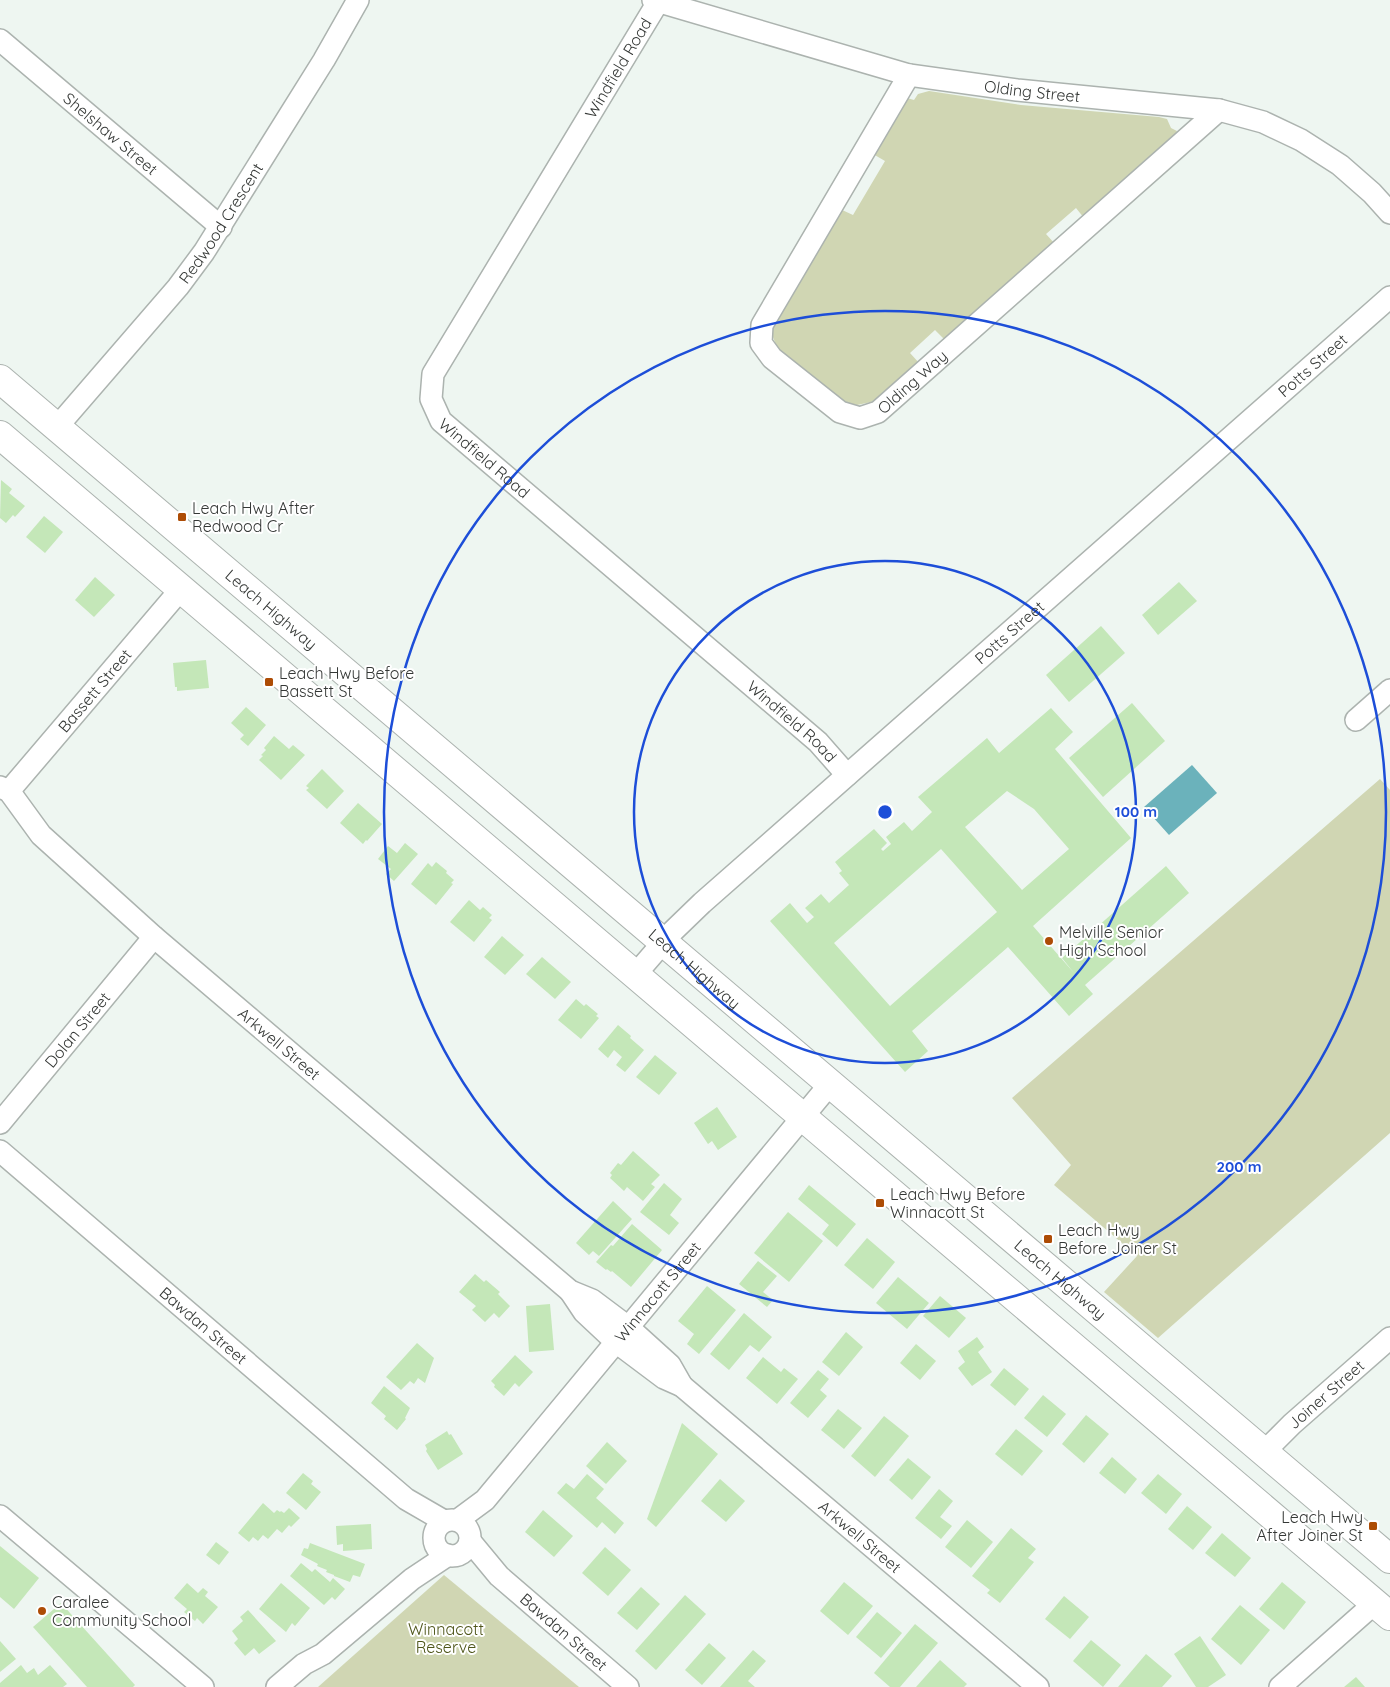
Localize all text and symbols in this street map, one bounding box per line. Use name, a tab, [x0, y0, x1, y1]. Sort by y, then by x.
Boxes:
street label: Windfield Road	[580, 14, 656, 122]
street label: Olding Street	[983, 76, 1081, 106]
street label: Shelshaw Street	[59, 88, 162, 179]
street label: Redwood Crescent	[174, 159, 267, 287]
street label: Potts Street	[1274, 329, 1351, 401]
street label: Olding Way	[873, 346, 951, 418]
street label: Windfield Road	[435, 414, 534, 502]
place label: Leach Hwy After Redwood Cr	[192, 498, 315, 536]
marker: Leach Hwy After Redwood Cr	[176, 511, 188, 523]
street label: Leach Highway	[221, 565, 321, 654]
street label: Potts Street	[970, 596, 1048, 668]
street label: Bassett Street	[53, 645, 136, 736]
place label: Leach Hwy Before Bassett St	[279, 663, 414, 701]
marker: Leach Hwy Before Bassett St	[263, 676, 275, 688]
street label: Windfield Road	[743, 676, 841, 766]
text: 100 m	[1115, 802, 1157, 821]
centre of rings	[876, 803, 894, 821]
place label: Melville Senior High School	[1059, 922, 1164, 960]
street label: Leach Highway	[645, 924, 744, 1013]
marker: Melville Senior High School	[1043, 935, 1055, 947]
street label: Dolan Street	[40, 988, 114, 1072]
street label: Arkwell Street	[234, 1003, 325, 1084]
text: 200 m	[1217, 1157, 1262, 1176]
place label: Leach Hwy Before Winnacott St	[890, 1184, 1025, 1222]
marker: Leach Hwy Before Winnacott St	[874, 1197, 886, 1209]
place label: Leach Hwy Before Joiner St	[1058, 1220, 1177, 1258]
marker: Leach Hwy Before Joiner St	[1042, 1233, 1054, 1245]
street label: Leach Highway	[1010, 1235, 1110, 1324]
street label: Winnacott Street	[610, 1238, 705, 1346]
street label: Bawdan Street	[156, 1282, 251, 1368]
street label: Joiner Street	[1284, 1355, 1368, 1433]
street label: Arkwell Street	[815, 1496, 905, 1577]
place label: Leach Hwy After Joiner St	[1256, 1507, 1363, 1545]
marker: Leach Hwy After Joiner St	[1367, 1520, 1379, 1532]
street label: Bawdan Street	[516, 1589, 612, 1675]
place label: Caralee Community School	[52, 1592, 191, 1630]
marker: Caralee Community School	[36, 1605, 48, 1617]
park label: Winnacott Reserve	[408, 1619, 484, 1657]

